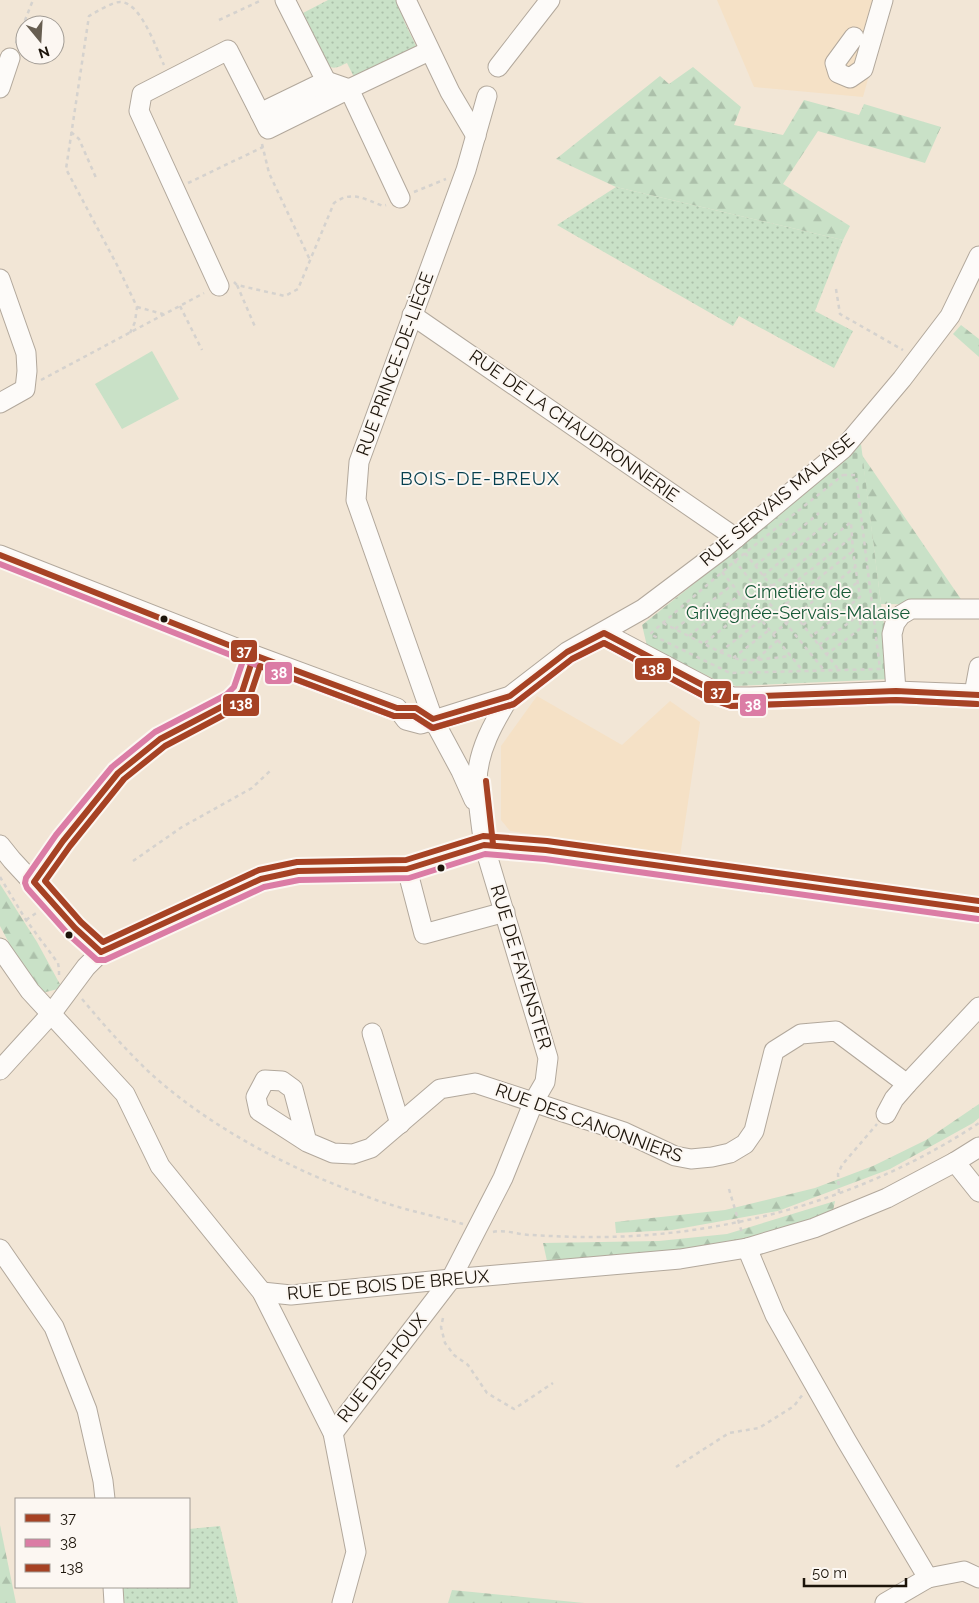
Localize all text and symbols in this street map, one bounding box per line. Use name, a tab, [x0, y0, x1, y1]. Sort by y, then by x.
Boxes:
north arrow	[15, 15, 65, 65]
text: N	[36, 43, 52, 62]
street label: RUE PRINCE-DE-LIÈGE	[351, 269, 438, 459]
street label: RUE DE LA CHAUDRONNERIE	[465, 345, 683, 506]
street label: RUE SERVAIS MALAISE	[695, 429, 858, 570]
district label: BOIS-DE-BREUX	[400, 467, 560, 489]
park label: Cimetière de Grivegnée-Servais-Malaise	[686, 581, 910, 623]
unlabelled marker	[159, 614, 169, 624]
line badge: 37	[230, 639, 258, 663]
text: 37	[236, 643, 252, 659]
line badge: 138	[634, 657, 672, 681]
line badge: 38	[264, 661, 293, 685]
text: 138	[641, 661, 665, 677]
text: 38	[271, 665, 287, 681]
line badge: 37	[703, 680, 732, 704]
text: 37	[710, 684, 726, 700]
line badge: 138	[222, 693, 260, 717]
line badge: 38	[739, 693, 767, 717]
text: 138	[229, 696, 253, 712]
text: 38	[745, 697, 761, 713]
unlabelled marker	[436, 863, 446, 873]
street label: RUE DE FAYENSTER	[486, 882, 557, 1052]
unlabelled marker	[64, 930, 74, 940]
street label: RUE DES CANONNIERS	[493, 1079, 686, 1166]
street label: RUE DE BOIS DE BREUX	[286, 1265, 491, 1304]
street label: RUE DES HOUX	[333, 1309, 431, 1426]
legend	[15, 1498, 190, 1588]
text: 37	[60, 1509, 76, 1527]
text: 38	[60, 1534, 77, 1552]
scale bar	[804, 1556, 906, 1588]
text: 138	[60, 1559, 83, 1577]
text: 50 m	[812, 1564, 847, 1582]

